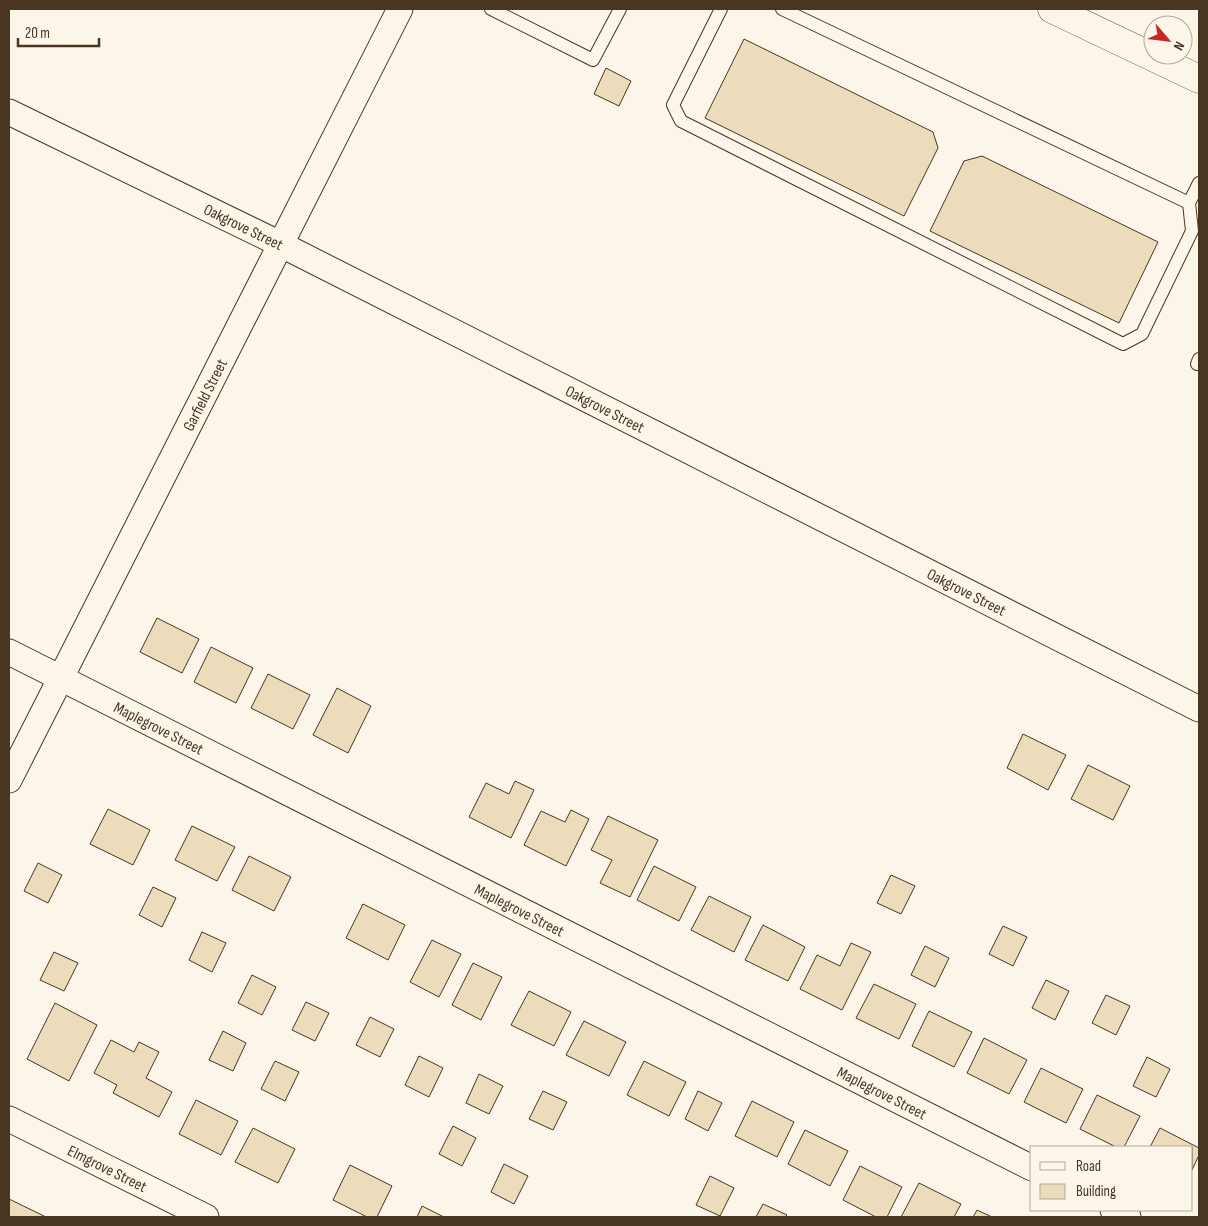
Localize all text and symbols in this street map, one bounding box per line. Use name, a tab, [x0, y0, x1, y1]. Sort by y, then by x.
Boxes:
scale bar	[18, 15, 99, 47]
north arrow	[1143, 15, 1193, 65]
text: 20 m	[25, 24, 50, 43]
text: N	[1170, 39, 1188, 53]
street label: Oakgrove Street	[200, 200, 286, 255]
street label: Garfield Street	[180, 356, 232, 435]
street label: Oakgrove Street	[562, 382, 647, 438]
street label: Oakgrove Street	[923, 565, 1009, 621]
street label: Maplegrove Street	[110, 698, 206, 760]
street label: Maplegrove Street	[471, 880, 567, 942]
street label: Maplegrove Street	[834, 1063, 930, 1124]
street label: Elmgrove Street	[64, 1142, 150, 1197]
legend	[1030, 1146, 1193, 1211]
text: Road	[1076, 1157, 1101, 1176]
text: Building	[1076, 1182, 1116, 1201]

